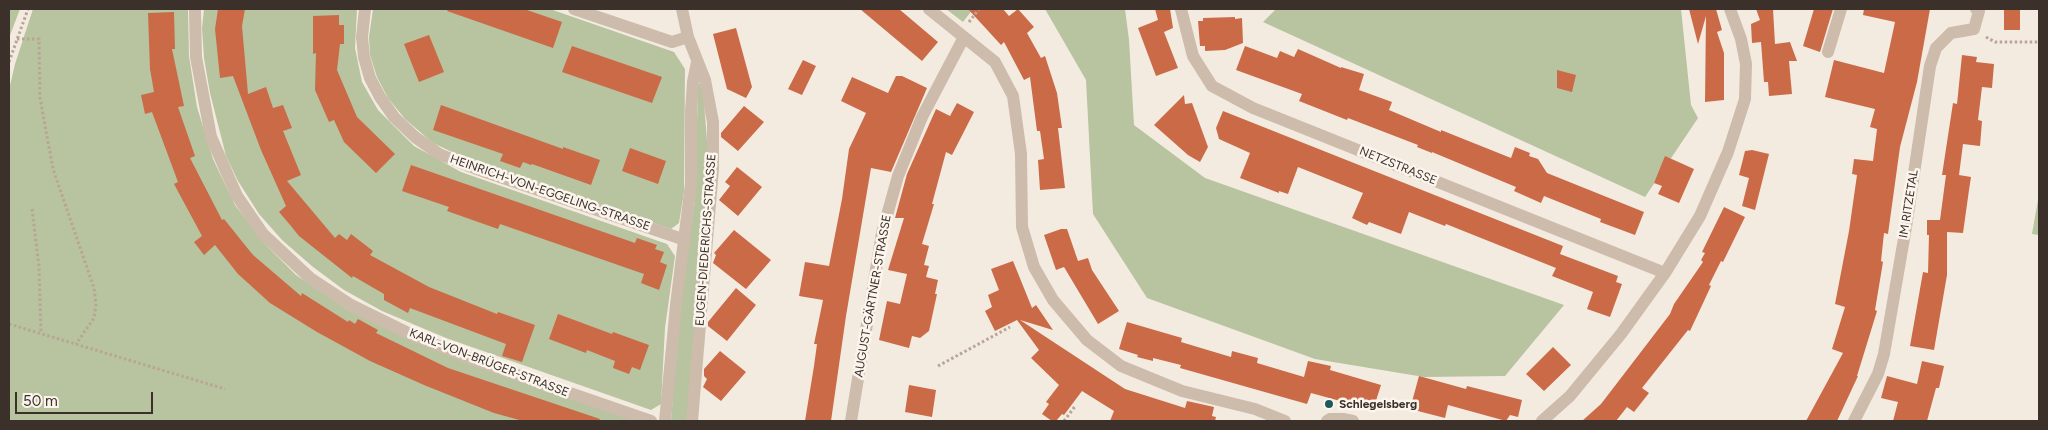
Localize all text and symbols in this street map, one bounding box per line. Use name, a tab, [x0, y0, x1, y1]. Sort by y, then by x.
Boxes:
street label: NETZSTRASSE	[1357, 144, 1439, 188]
street label: HEINRICH-VON-EGGELING-STRASSE	[448, 152, 652, 234]
street label: EUGEN-DIEDERICHS-STRASSE	[693, 154, 719, 326]
street label: IM RITZETAL	[1897, 169, 1921, 239]
street label: AUGUST-GÄRTNER-STRASSE	[852, 214, 894, 378]
street label: KARL-VON-BRÜGER-STRASSE	[407, 326, 571, 400]
scale bar	[18, 382, 155, 414]
text: 50 m	[23, 392, 58, 410]
place label: Schlegelsberg	[1339, 397, 1417, 411]
marker: Schlegelsberg	[1323, 398, 1335, 410]

